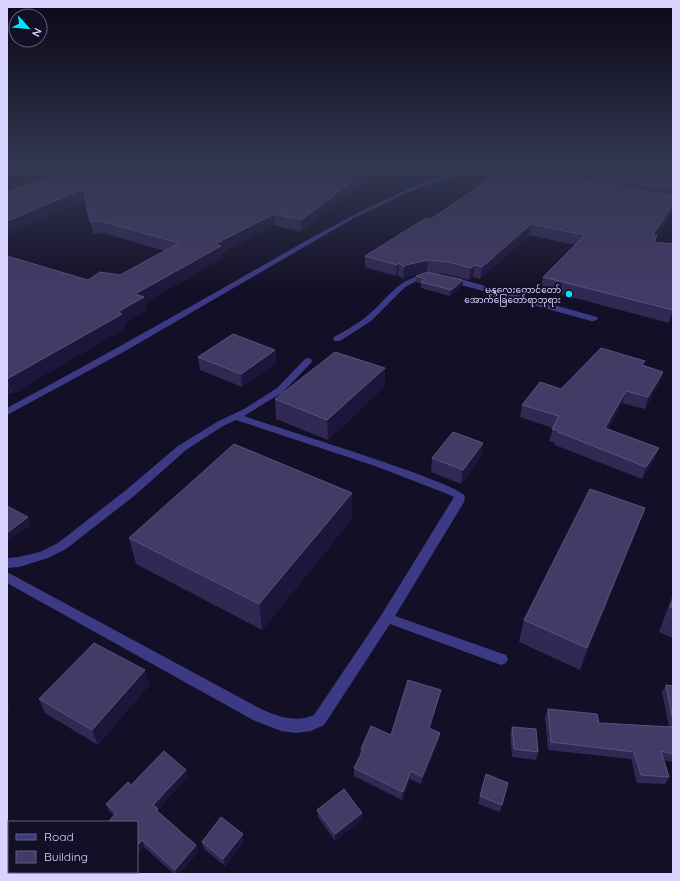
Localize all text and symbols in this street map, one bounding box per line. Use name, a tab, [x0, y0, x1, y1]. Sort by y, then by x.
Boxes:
north arrow	[8, 8, 48, 48]
text: N	[29, 26, 45, 39]
place label: မန္တ‌လေးတောင်တော် အောက်ခြေတော်ရာဘုရား‌	[464, 284, 561, 307]
marker: မန္တ‌လေးတောင်တော် အောက်ခြေတော်ရာဘုရား‌	[564, 289, 574, 299]
legend	[8, 821, 138, 873]
text: Road	[44, 829, 74, 844]
text: Building	[44, 849, 88, 864]

